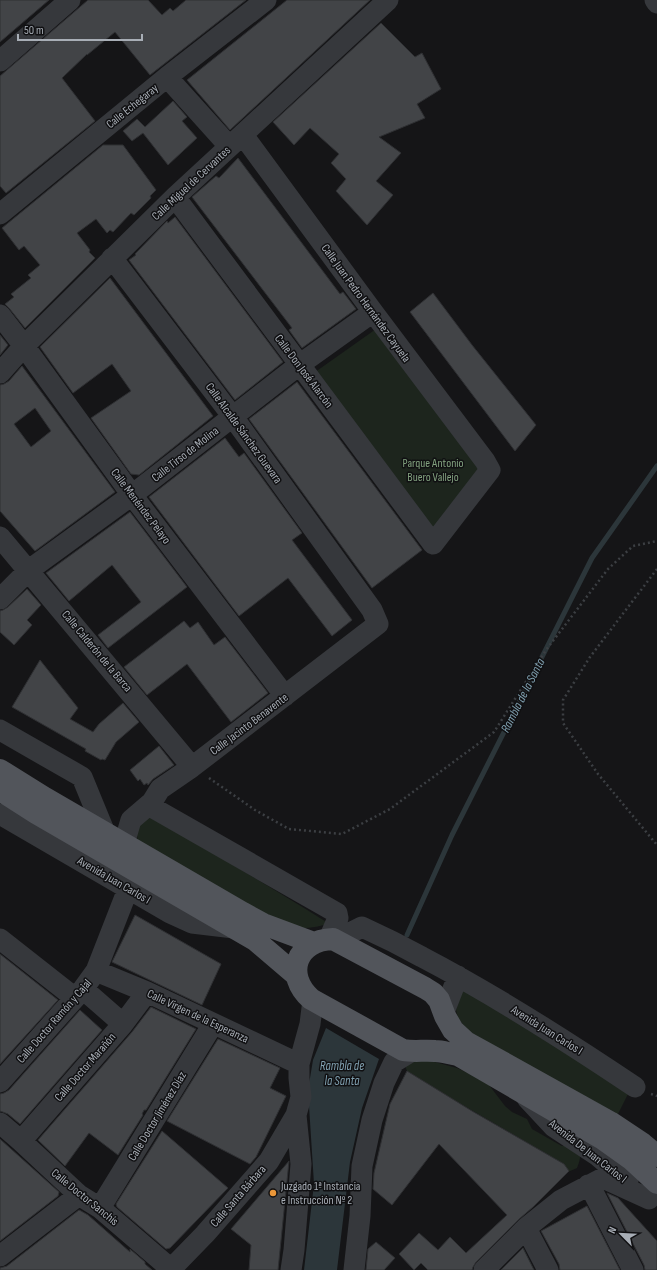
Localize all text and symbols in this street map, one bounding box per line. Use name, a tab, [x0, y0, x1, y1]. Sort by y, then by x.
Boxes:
scale bar	[18, 16, 142, 42]
text: 50 m	[24, 23, 44, 38]
street label: Calle Echegaray	[103, 81, 162, 132]
street label: Calle Miguel de Cervantes	[149, 143, 234, 224]
street label: Calle Juan Pedro Hernández Cayuela	[318, 241, 414, 366]
street label: Calle Don José Alarcón	[271, 332, 336, 411]
street label: Calle Alcalde Sánchez Guevara	[202, 380, 285, 487]
street label: Calle Tirso de Molina	[149, 423, 222, 485]
park label: Parque Antonio Buero Vallejo	[403, 456, 464, 485]
street label: Calle Menéndez Pelayo	[107, 466, 174, 547]
street label: Calle Calderón de la Barca	[58, 607, 135, 696]
water label: Rambla de la Santa	[497, 655, 549, 735]
street label: Calle Jacinto Benavente	[207, 690, 291, 759]
street label: Avenida Juan Carlos I	[74, 853, 153, 907]
street label: Calle Doctor Ramón y Cajal	[14, 976, 95, 1066]
street label: Calle Virgen de la Esperanza	[145, 986, 251, 1047]
street label: Avenida Juan Carlos I	[507, 1002, 585, 1058]
street label: Calle Doctor Marañón	[52, 1030, 119, 1105]
water label: Rambla de la Santa	[320, 1058, 364, 1089]
street label: Calle Doctor Jiménez Díaz	[125, 1068, 190, 1164]
street label: Avenida De Juan Carlos I	[545, 1116, 630, 1186]
street label: Calle Santa Bárbara	[207, 1162, 270, 1230]
street label: Calle Doctor Sanchís	[48, 1166, 121, 1229]
place label: Juzgado 1ª Instancia e Instrucción Nº 2	[280, 1179, 361, 1208]
marker: Juzgado 1ª Instancia e Instrucción Nº 2	[268, 1188, 278, 1198]
north arrow	[601, 1214, 641, 1254]
text: N	[605, 1225, 620, 1235]

